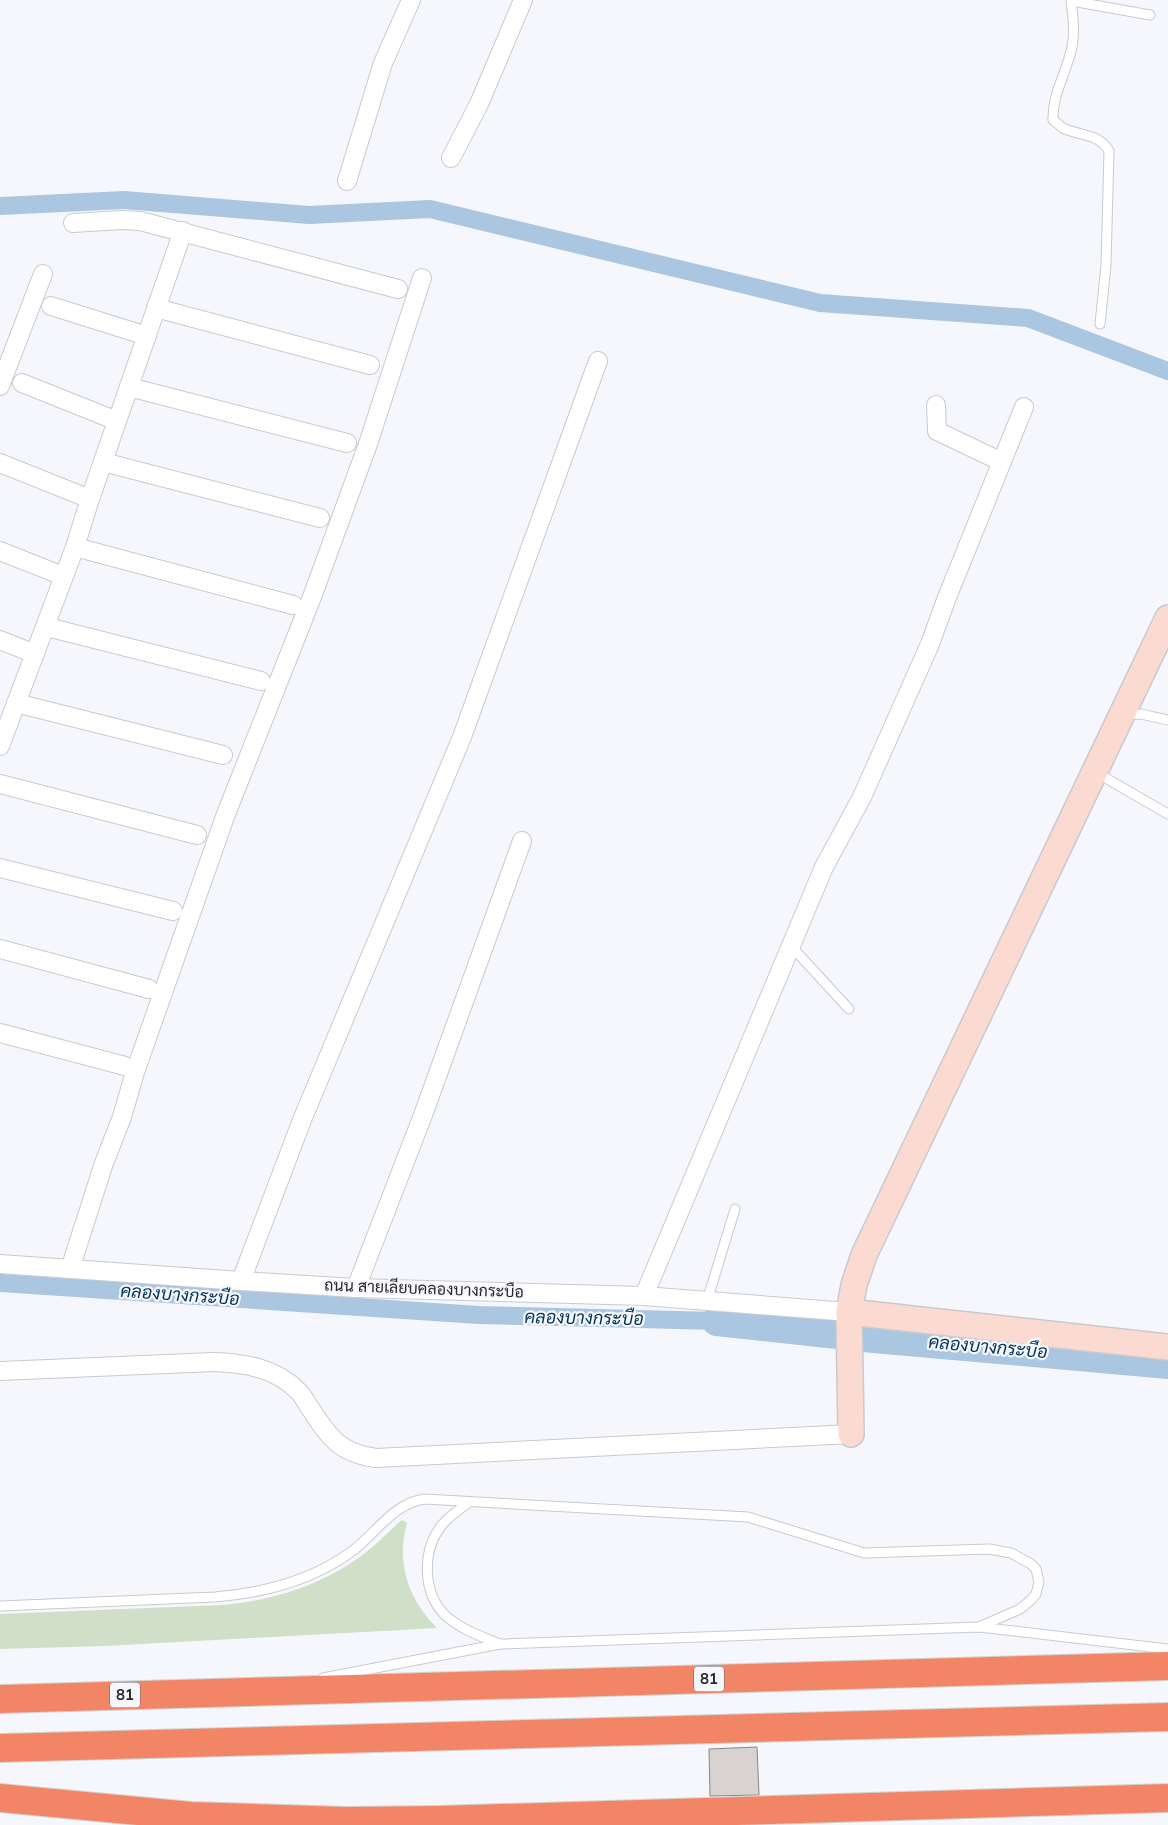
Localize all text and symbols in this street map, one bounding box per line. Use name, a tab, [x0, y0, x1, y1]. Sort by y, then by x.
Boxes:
street label: ถนน สายเลียบคลองบางกระบือ	[324, 1274, 524, 1303]
water label: คลองบางกระบือ	[120, 1278, 240, 1311]
water label: คลองบางกระบือ	[524, 1304, 644, 1331]
water label: คลองบางกระบือ	[927, 1329, 1049, 1364]
road number: 81	[694, 1666, 724, 1692]
road number: 81	[110, 1682, 140, 1708]

